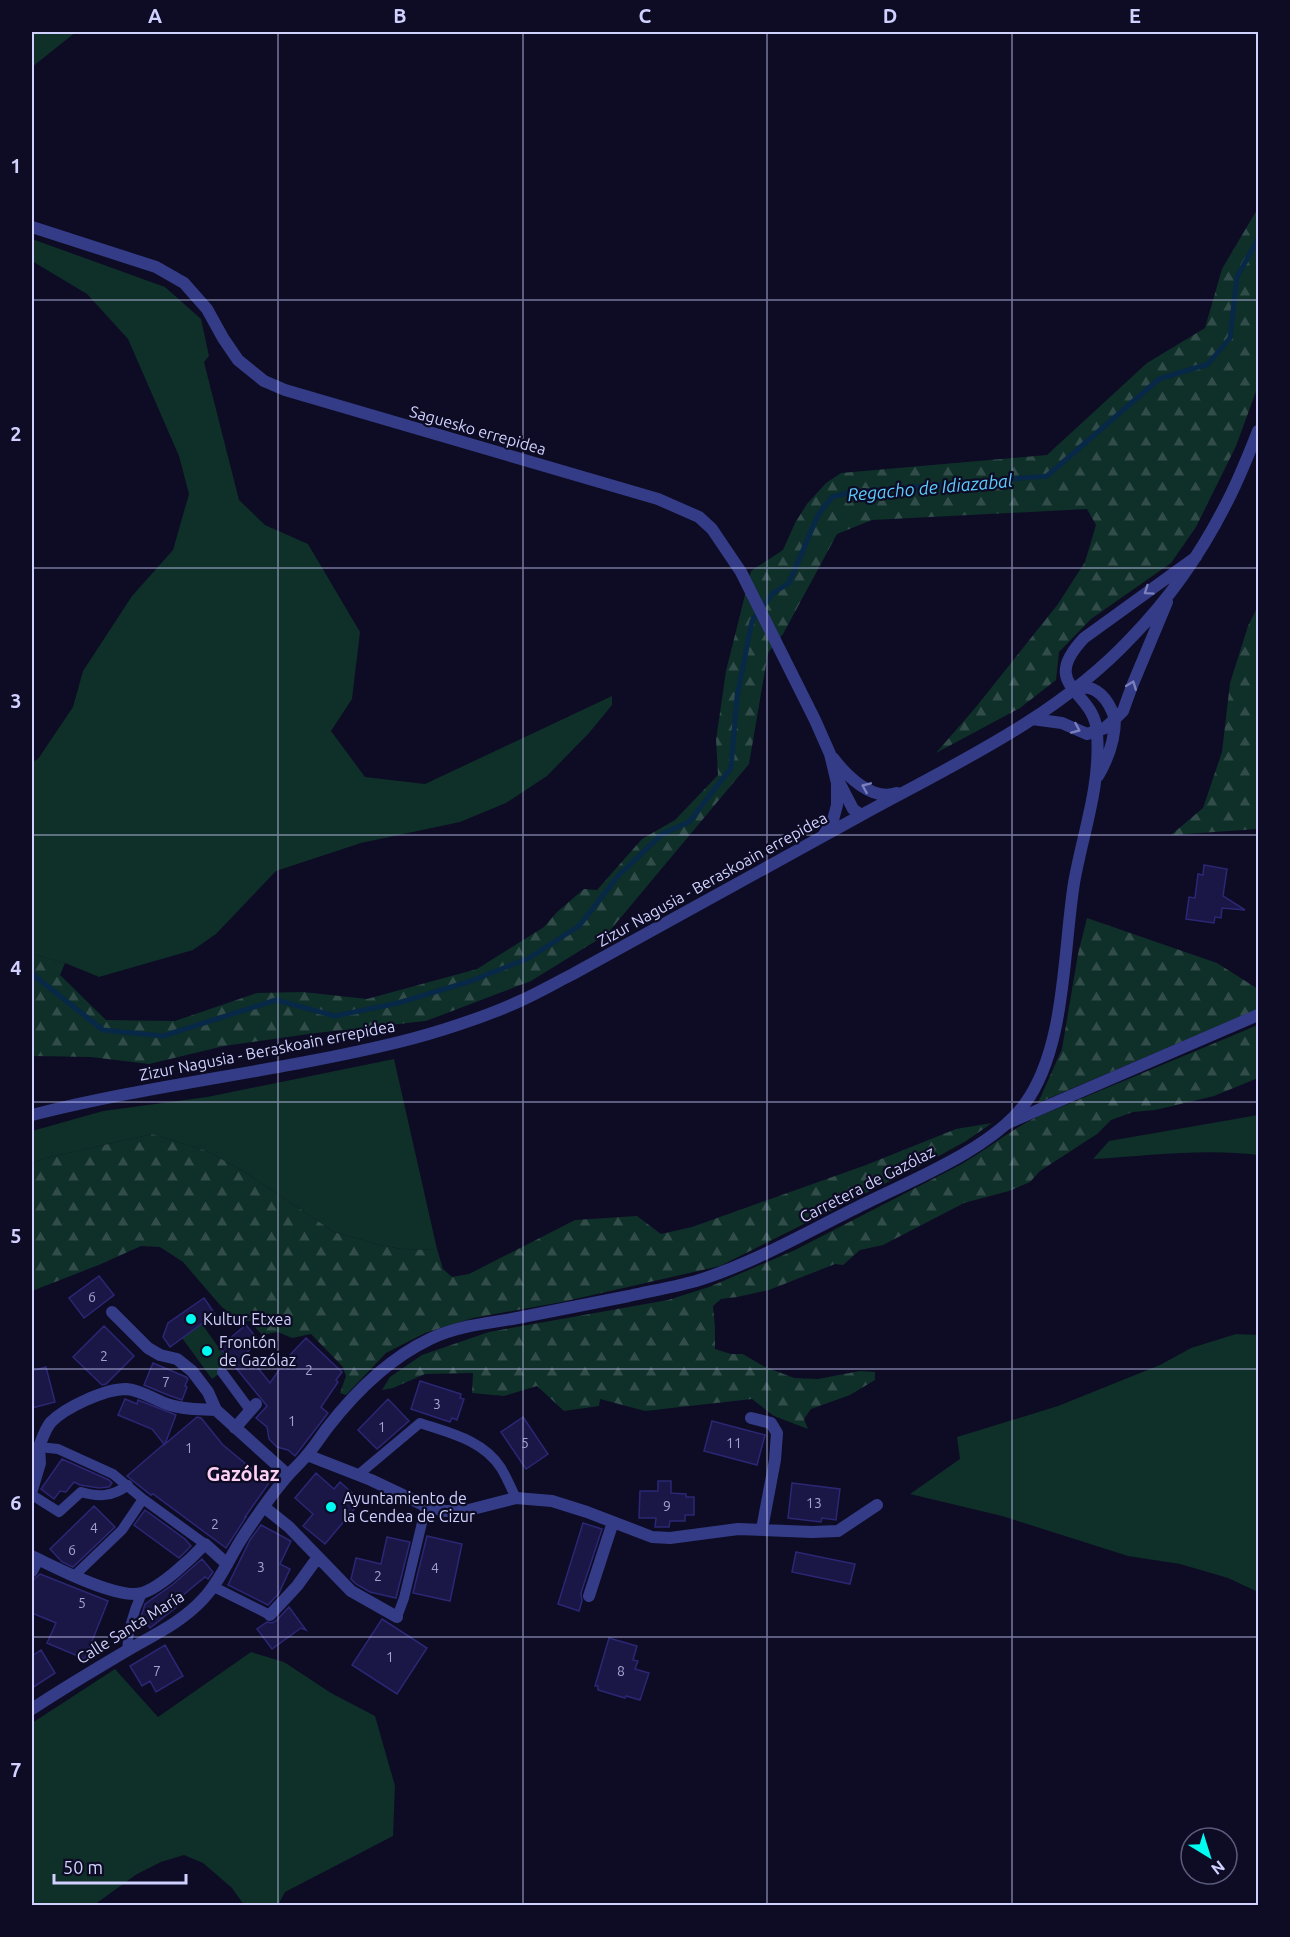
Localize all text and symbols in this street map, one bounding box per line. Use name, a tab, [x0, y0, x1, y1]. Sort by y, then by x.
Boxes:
text: A	[148, 4, 162, 27]
text: B	[393, 4, 407, 27]
text: C	[639, 4, 652, 27]
text: D	[883, 4, 897, 27]
text: E	[1129, 4, 1141, 27]
text: 1	[10, 154, 22, 177]
street label: Saguesko errepidea	[408, 402, 548, 458]
text: 2	[10, 422, 22, 445]
water label: Regacho de Idiazabal	[846, 470, 1014, 504]
one-way arrow	[1144, 584, 1155, 595]
one-way arrow	[1125, 681, 1137, 692]
text: 3	[10, 689, 22, 712]
one-way arrow	[1069, 722, 1080, 734]
one-way arrow	[861, 782, 872, 794]
street label: Zizur Nagusia - Beraskoain errepidea	[594, 808, 830, 950]
text: 4	[10, 956, 22, 979]
street label: Zizur Nagusia - Beraskoain errepidea	[138, 1016, 396, 1084]
street label: Carretera de Gazólaz	[796, 1142, 938, 1226]
text: 5	[10, 1224, 22, 1247]
house number: 6	[88, 1289, 96, 1305]
place label: Kultur Etxea	[203, 1310, 292, 1328]
marker: Kultur Etxea	[184, 1312, 198, 1326]
place label: Frontón de Gazólaz	[219, 1333, 296, 1369]
marker: Frontón de Gazólaz	[200, 1344, 214, 1358]
house number: 2	[100, 1348, 108, 1364]
house number: 2	[305, 1362, 313, 1378]
house number: 7	[162, 1374, 170, 1390]
house number: 3	[433, 1396, 441, 1412]
house number: 1	[288, 1413, 296, 1429]
house number: 1	[378, 1419, 386, 1435]
house number: 5	[521, 1435, 529, 1451]
house number: 11	[726, 1435, 742, 1451]
house number: 1	[185, 1440, 193, 1456]
district label: Gazólaz	[206, 1462, 280, 1485]
place label: Ayuntamiento de la Cendea de Cizur	[343, 1489, 475, 1525]
text: 6	[10, 1491, 22, 1514]
house number: 13	[806, 1495, 822, 1511]
house number: 9	[663, 1498, 671, 1514]
marker: Ayuntamiento de la Cendea de Cizur	[324, 1500, 338, 1514]
house number: 2	[211, 1516, 219, 1532]
house number: 4	[90, 1520, 98, 1536]
house number: 6	[68, 1542, 76, 1558]
house number: 3	[257, 1559, 265, 1575]
house number: 4	[431, 1560, 439, 1576]
house number: 2	[374, 1568, 382, 1584]
street label: Calle Santa María	[73, 1587, 187, 1667]
house number: 5	[78, 1595, 86, 1611]
house number: 1	[386, 1649, 394, 1665]
house number: 7	[153, 1663, 161, 1679]
house number: 8	[617, 1663, 625, 1679]
text: 7	[10, 1758, 22, 1781]
north arrow	[1179, 1826, 1239, 1886]
scale bar	[54, 1847, 186, 1885]
text: 50 m	[63, 1857, 103, 1877]
text: N	[1208, 1857, 1228, 1879]

